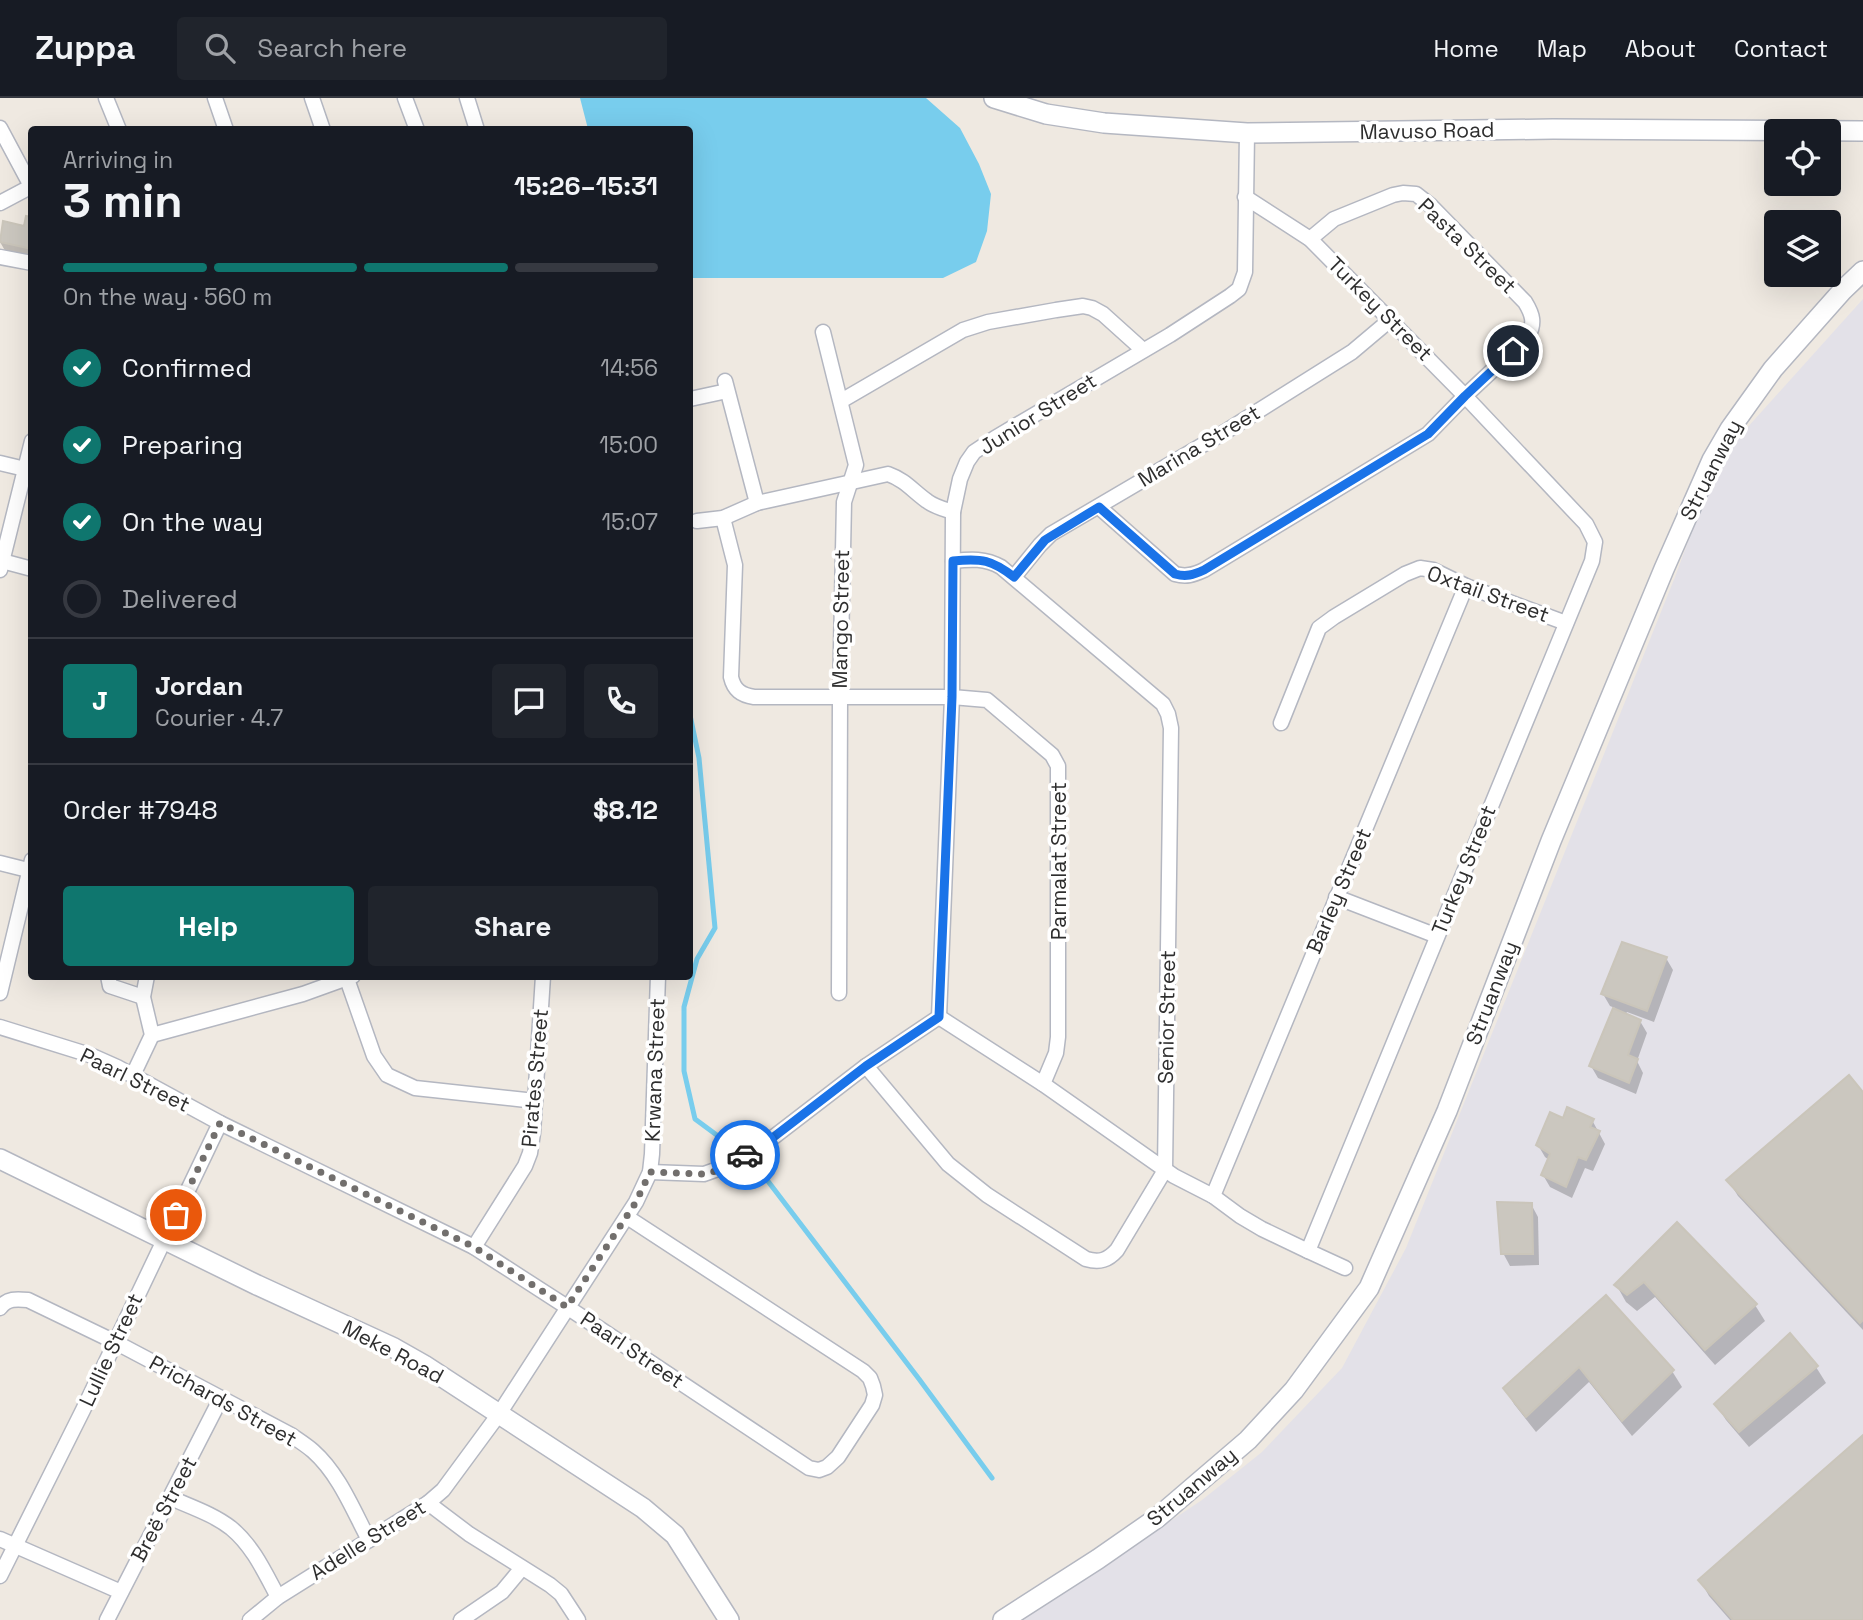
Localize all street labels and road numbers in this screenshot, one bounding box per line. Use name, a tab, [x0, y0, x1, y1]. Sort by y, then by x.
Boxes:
street label: Mavuso Road	[1359, 116, 1495, 145]
street label: Pasta Street	[1412, 192, 1522, 299]
street label: Turkey Street	[1322, 251, 1438, 367]
street label: Junior Street	[974, 367, 1101, 460]
street label: Marina Street	[1133, 399, 1265, 493]
street label: Struanway	[1674, 415, 1747, 525]
street label: Mango Street	[826, 549, 855, 689]
street label: Oxtail Street	[1423, 559, 1553, 628]
street label: Parmalat Street	[1045, 782, 1072, 940]
street label: Turkey Street	[1425, 801, 1502, 938]
street label: Barley Street	[1300, 824, 1377, 958]
street label: Struanway	[1459, 937, 1524, 1049]
street label: Senior Street	[1152, 950, 1181, 1084]
street label: Krwana Street	[638, 998, 671, 1142]
street label: Pirates Street	[515, 1007, 554, 1148]
street label: Paarl Street	[76, 1041, 195, 1118]
street label: Lullie Street	[73, 1289, 148, 1411]
street label: Paarl Street	[575, 1305, 689, 1394]
street label: Meke Road	[338, 1314, 448, 1389]
street label: Prichards Street	[145, 1349, 302, 1452]
street label: Struanway	[1141, 1441, 1242, 1532]
street label: Breë Street	[124, 1451, 203, 1566]
street label: Adelle Street	[305, 1493, 431, 1586]

